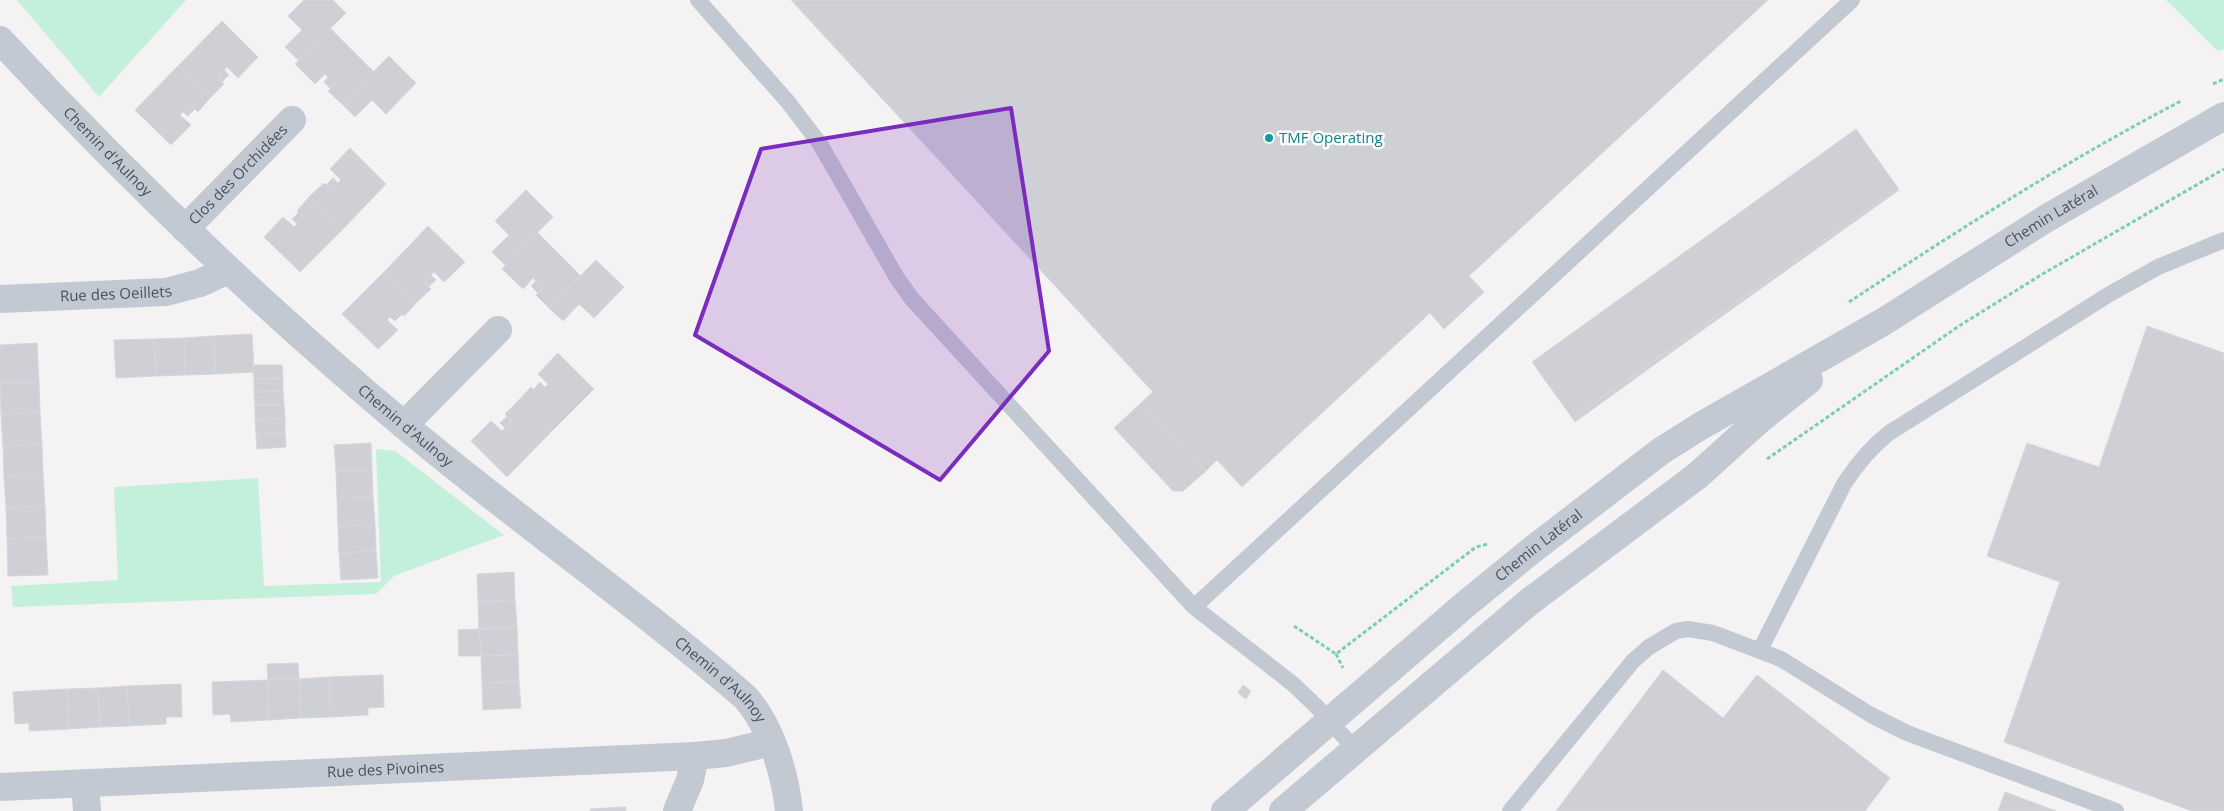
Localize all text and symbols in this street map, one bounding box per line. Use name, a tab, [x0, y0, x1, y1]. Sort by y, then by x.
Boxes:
street label: Chemin d'Aulnoy	[59, 102, 157, 200]
street label: Clos des Orchidées	[184, 120, 291, 229]
place label: TMF Operating	[1279, 127, 1383, 147]
marker: TMF Operating	[1263, 132, 1275, 144]
street label: Chemin Latéral	[2000, 180, 2101, 252]
street label: Rue des Oeillets	[60, 280, 174, 305]
street label: Chemin d'Aulnoy	[354, 379, 458, 471]
street label: Chemin Latéral	[1490, 504, 1586, 585]
street label: Chemin d'Aulnoy	[671, 632, 772, 726]
street label: Rue des Pivoines	[326, 756, 445, 781]

